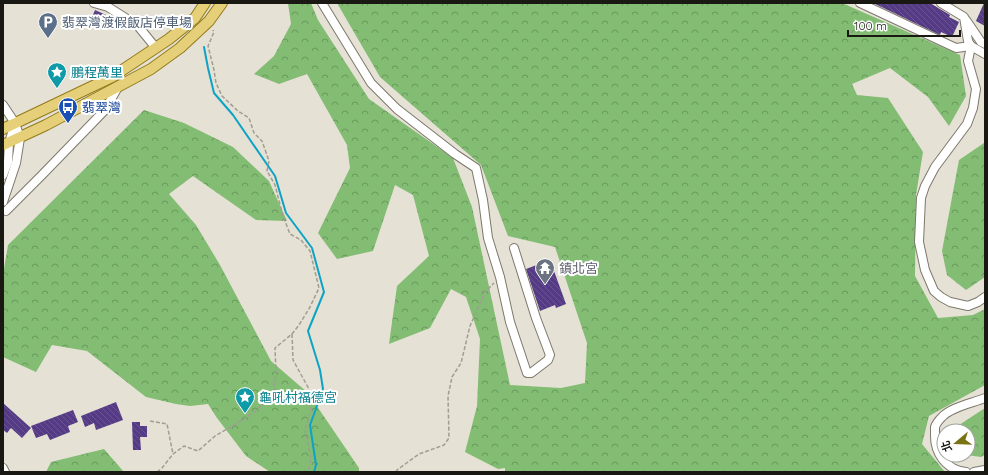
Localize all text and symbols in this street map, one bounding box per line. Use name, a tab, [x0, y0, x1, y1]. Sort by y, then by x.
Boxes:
parking icon: 翡翠灣渡假飯店停車場	[37, 11, 59, 39]
scale bar	[848, 12, 960, 38]
place label: 翡翠灣渡假飯店停車場	[62, 14, 192, 30]
text: 100 m	[854, 18, 887, 33]
place icon: 鵬程萬里	[46, 61, 68, 89]
place label: 鵬程萬里	[71, 64, 123, 80]
bus stop icon: 翡翠灣	[57, 96, 79, 124]
place label: 翡翠灣	[82, 99, 121, 115]
temple icon: 鎮北宮	[534, 257, 556, 285]
place label: 鎮北宮	[559, 260, 598, 276]
place icon: 龜吼村福德宮	[234, 386, 256, 414]
place label: 龜吼村福德宮	[259, 389, 337, 405]
north arrow	[936, 423, 976, 463]
text: 北	[938, 439, 955, 454]

